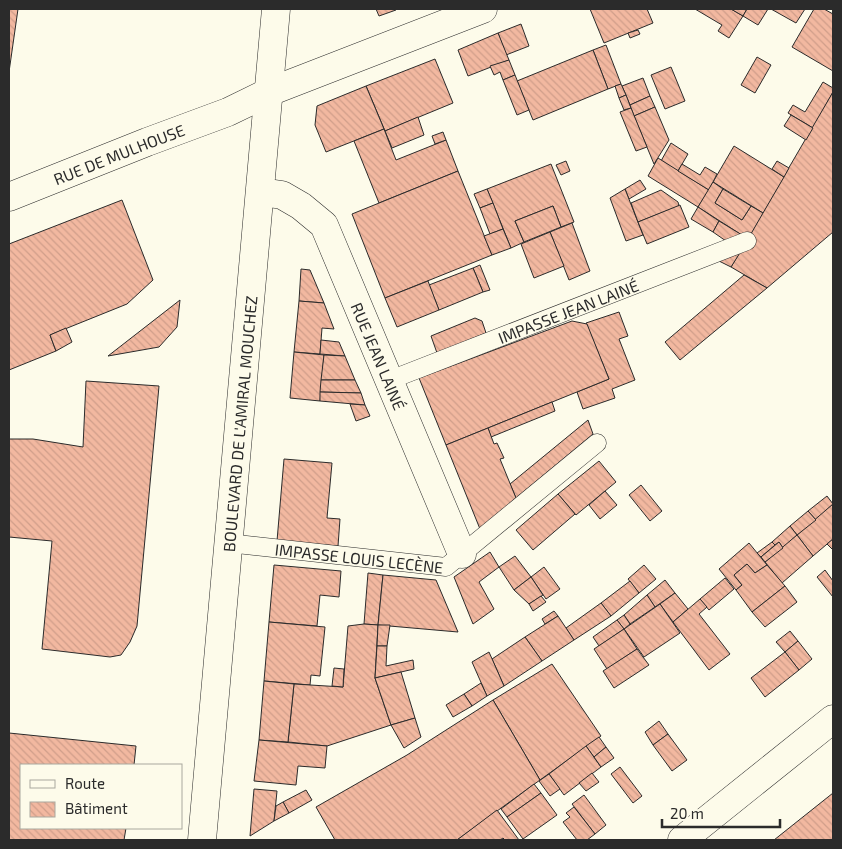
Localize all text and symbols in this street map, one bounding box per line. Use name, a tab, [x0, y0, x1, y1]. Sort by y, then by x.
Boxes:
street label: RUE DE MULHOUSE	[50, 120, 187, 188]
street label: IMPASSE JEAN LAINÉ	[495, 275, 641, 347]
street label: BOULEVARD DE L'AMIRAL MOUCHEZ	[218, 295, 260, 553]
street label: RUE JEAN LAINÉ	[348, 299, 410, 413]
street label: IMPASSE LOUIS LECÈNE	[274, 539, 444, 576]
legend	[20, 764, 182, 829]
text: Route	[65, 774, 105, 792]
scale bar	[662, 796, 780, 828]
text: Bâtiment	[65, 799, 128, 817]
text: 20 m	[670, 804, 704, 822]

